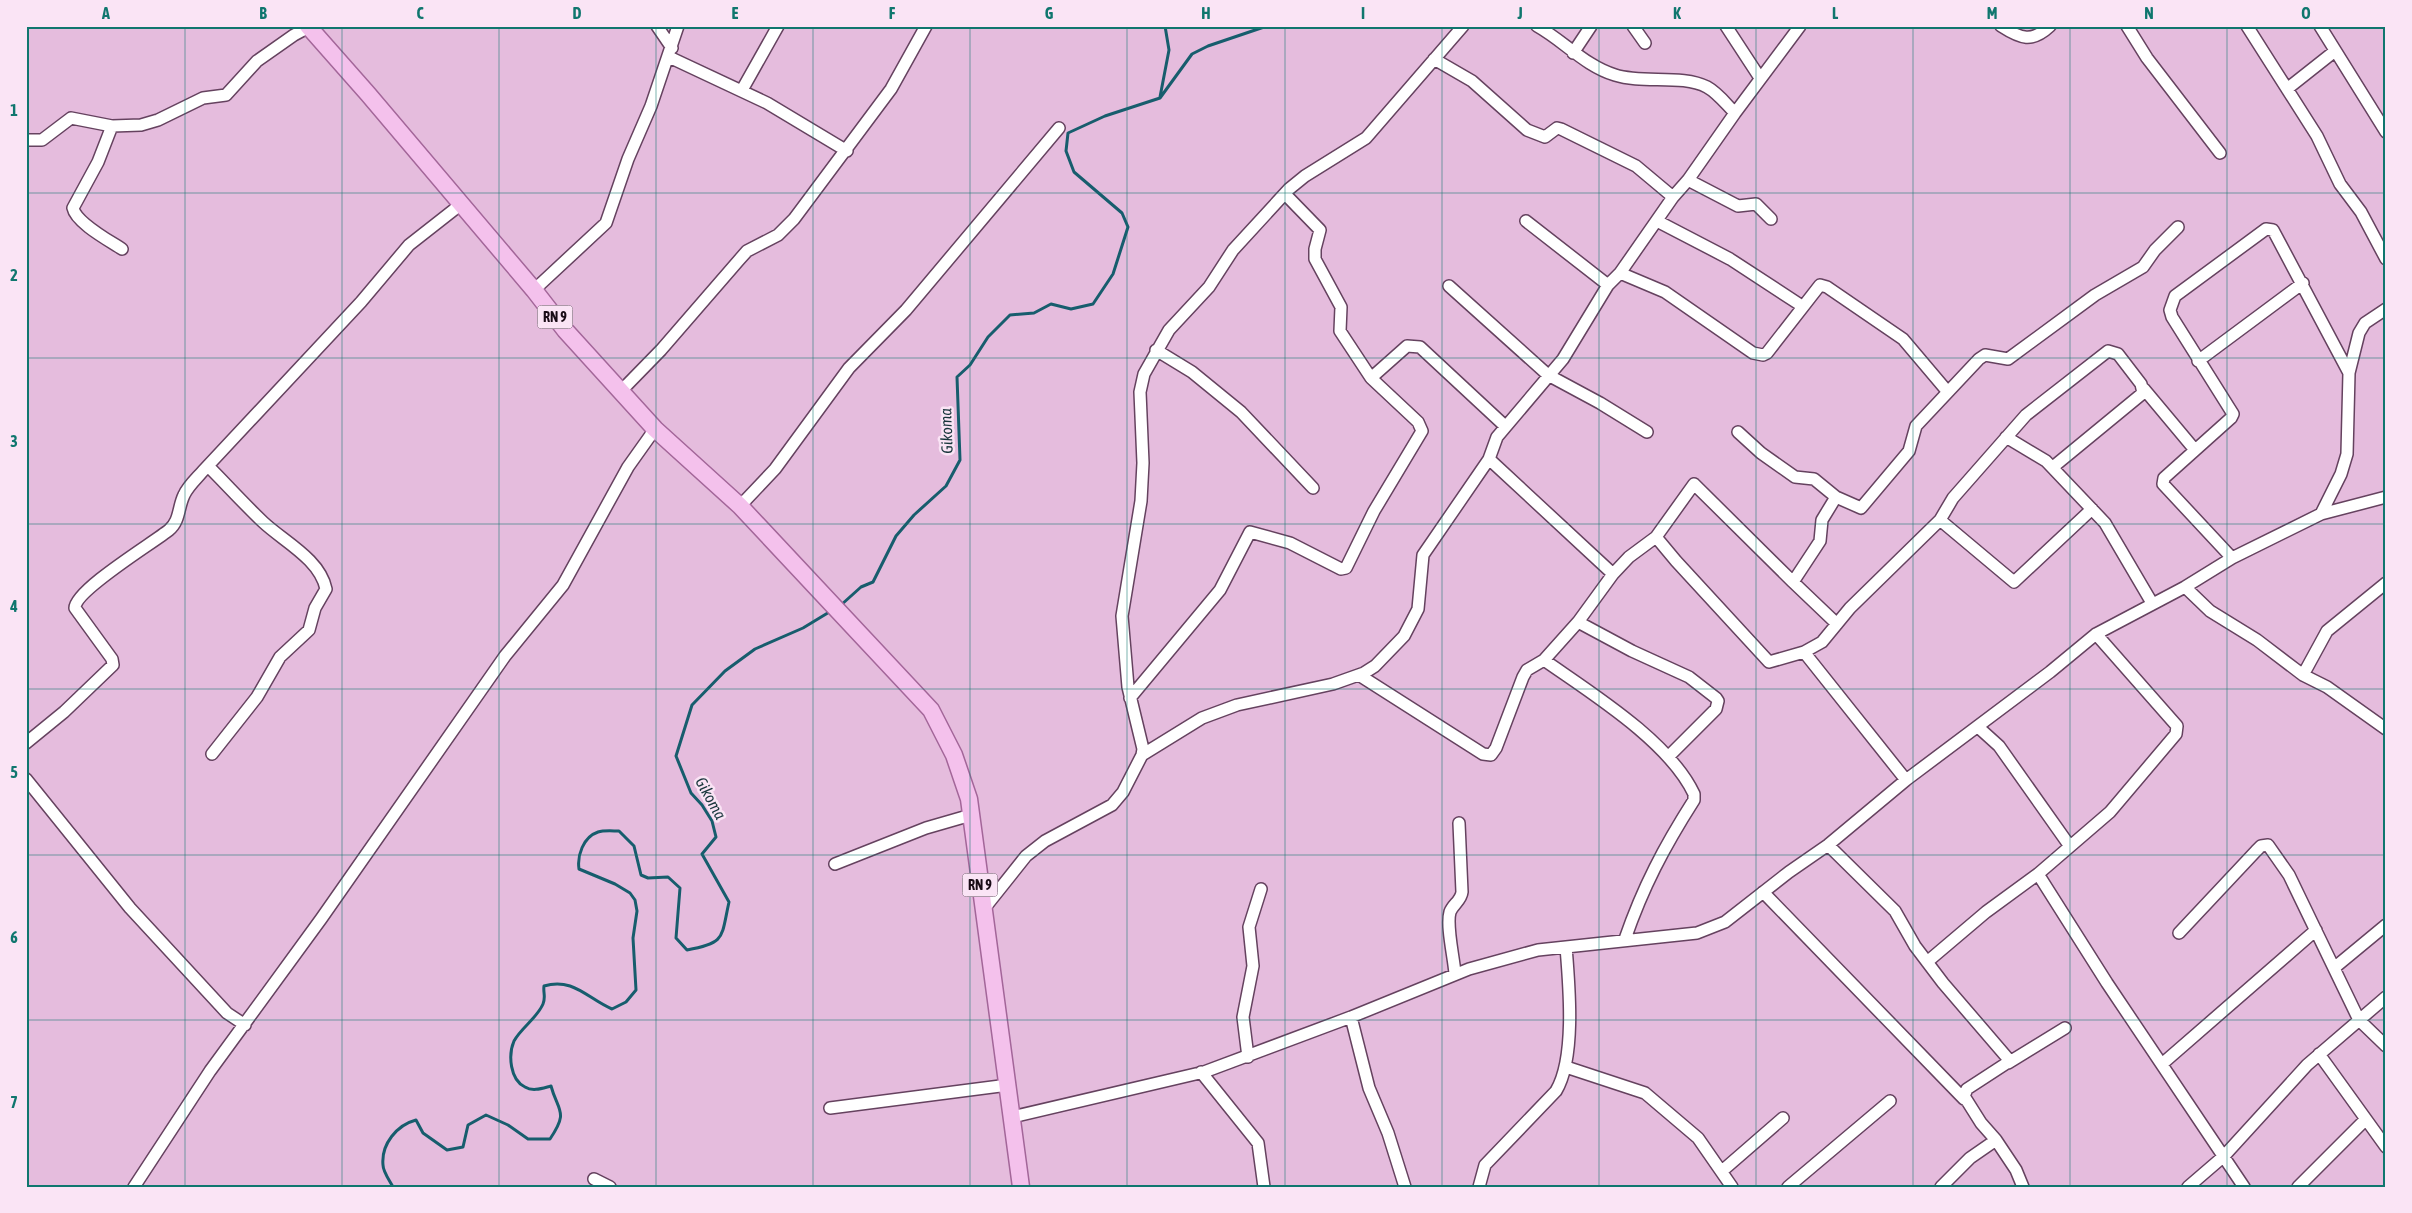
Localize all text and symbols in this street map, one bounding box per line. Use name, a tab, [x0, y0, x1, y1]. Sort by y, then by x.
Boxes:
text: A	[101, 4, 110, 22]
text: B	[259, 4, 267, 22]
text: C	[416, 4, 424, 22]
text: D	[573, 4, 582, 22]
text: E	[732, 4, 739, 22]
text: F	[889, 4, 896, 22]
text: G	[1045, 4, 1054, 22]
text: H	[1201, 4, 1211, 22]
text: I	[1361, 4, 1365, 22]
text: J	[1516, 4, 1523, 22]
text: K	[1673, 4, 1681, 22]
text: L	[1832, 4, 1839, 22]
text: M	[1987, 4, 1997, 22]
text: N	[2144, 4, 2154, 22]
text: O	[2301, 4, 2311, 22]
text: 1	[10, 101, 18, 119]
text: 2	[10, 266, 18, 284]
road number: RN 9	[538, 306, 572, 328]
water label: Gikoma	[936, 407, 956, 454]
text: 3	[10, 432, 18, 450]
text: 4	[9, 597, 18, 615]
text: 5	[10, 763, 18, 781]
water label: Gikoma	[692, 774, 730, 823]
road number: RN 9	[962, 874, 998, 896]
text: 6	[10, 928, 18, 946]
text: 7	[10, 1093, 18, 1111]

